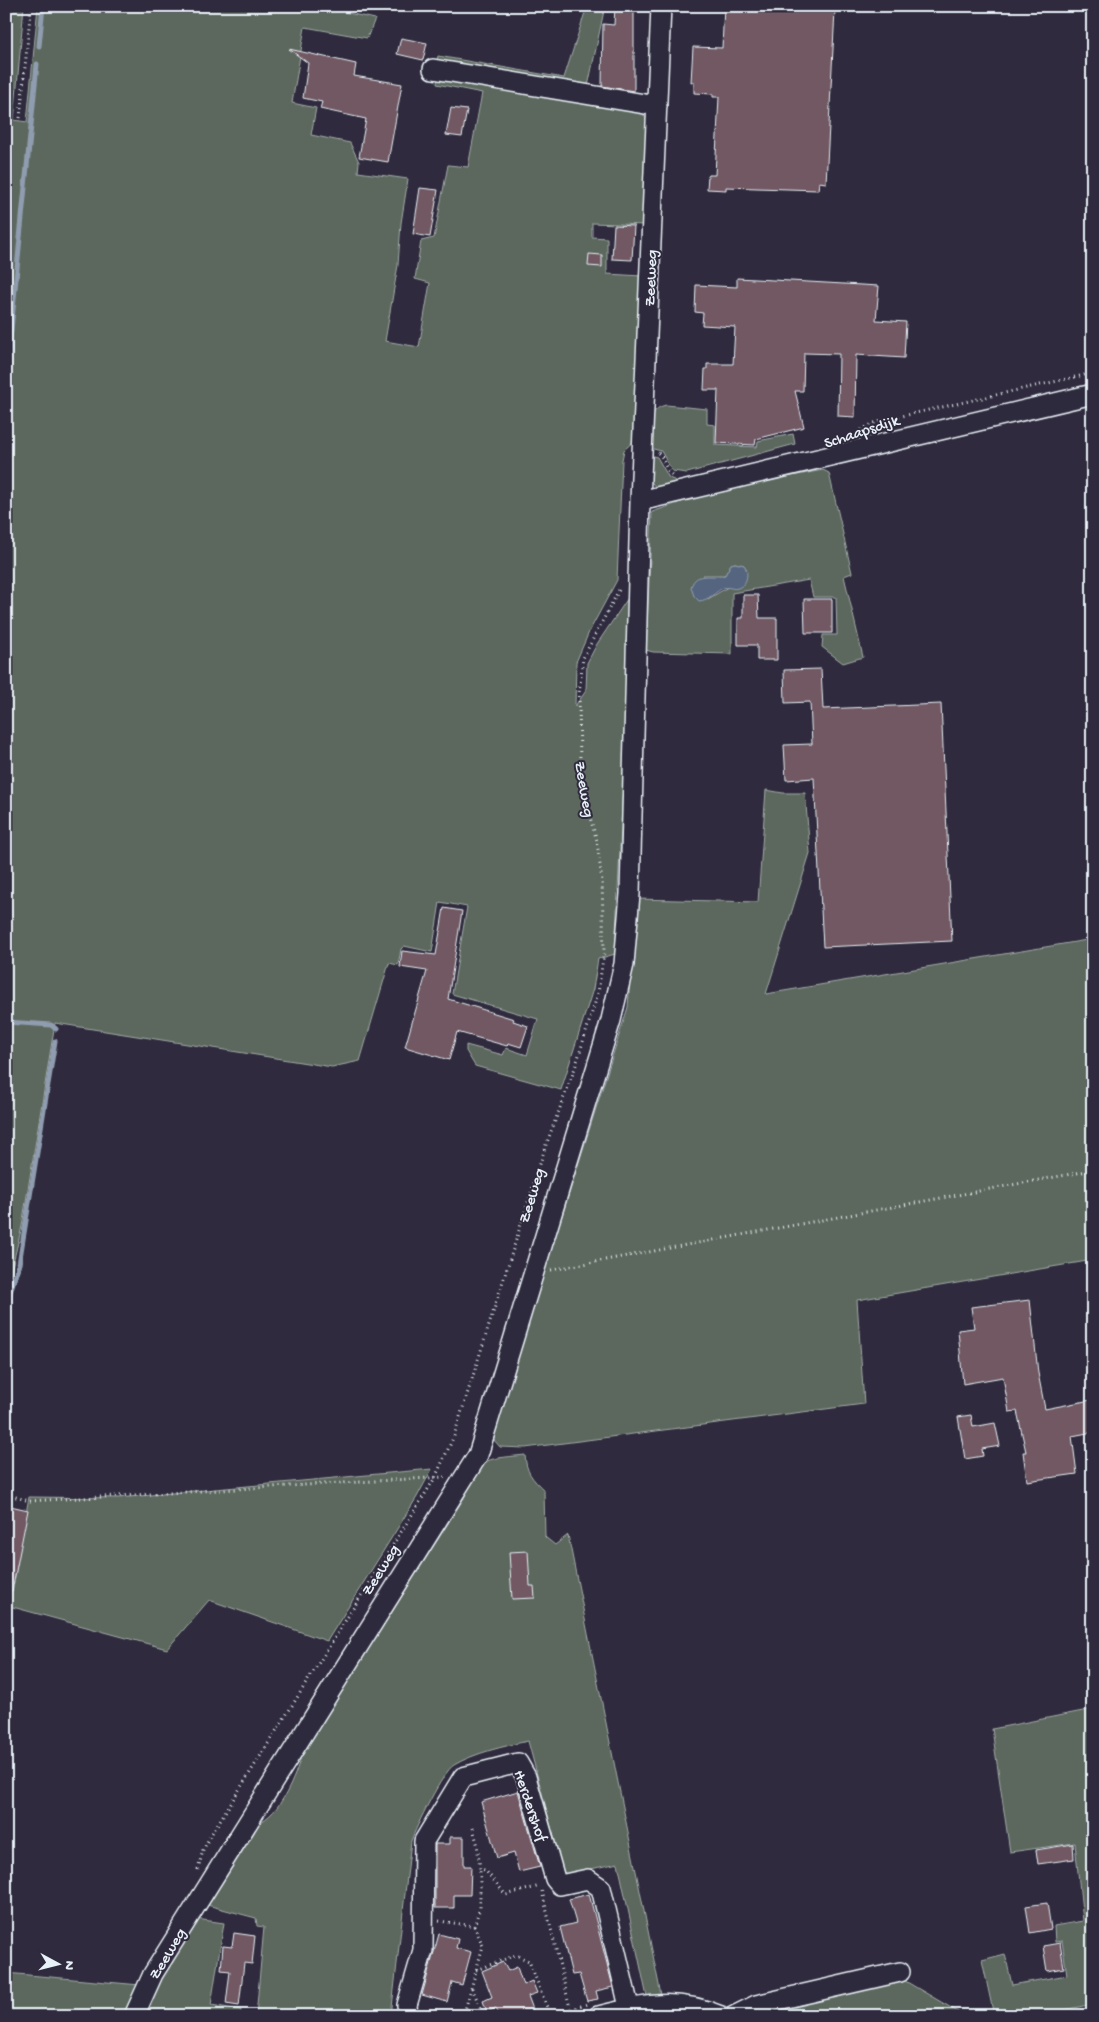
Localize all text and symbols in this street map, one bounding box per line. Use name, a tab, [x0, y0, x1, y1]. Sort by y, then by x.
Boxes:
street label: Zeeweg	[642, 249, 663, 307]
street label: Schaapsdijk	[822, 412, 904, 454]
street label: Zeeweg	[568, 760, 597, 819]
street label: Zeeweg	[516, 1166, 551, 1226]
street label: Zeeweg	[359, 1542, 405, 1600]
street label: Herdershof	[508, 1768, 550, 1845]
street label: Zeeweg	[146, 1926, 192, 1984]
north arrow	[32, 1940, 82, 1990]
text: N	[59, 1960, 77, 1971]

